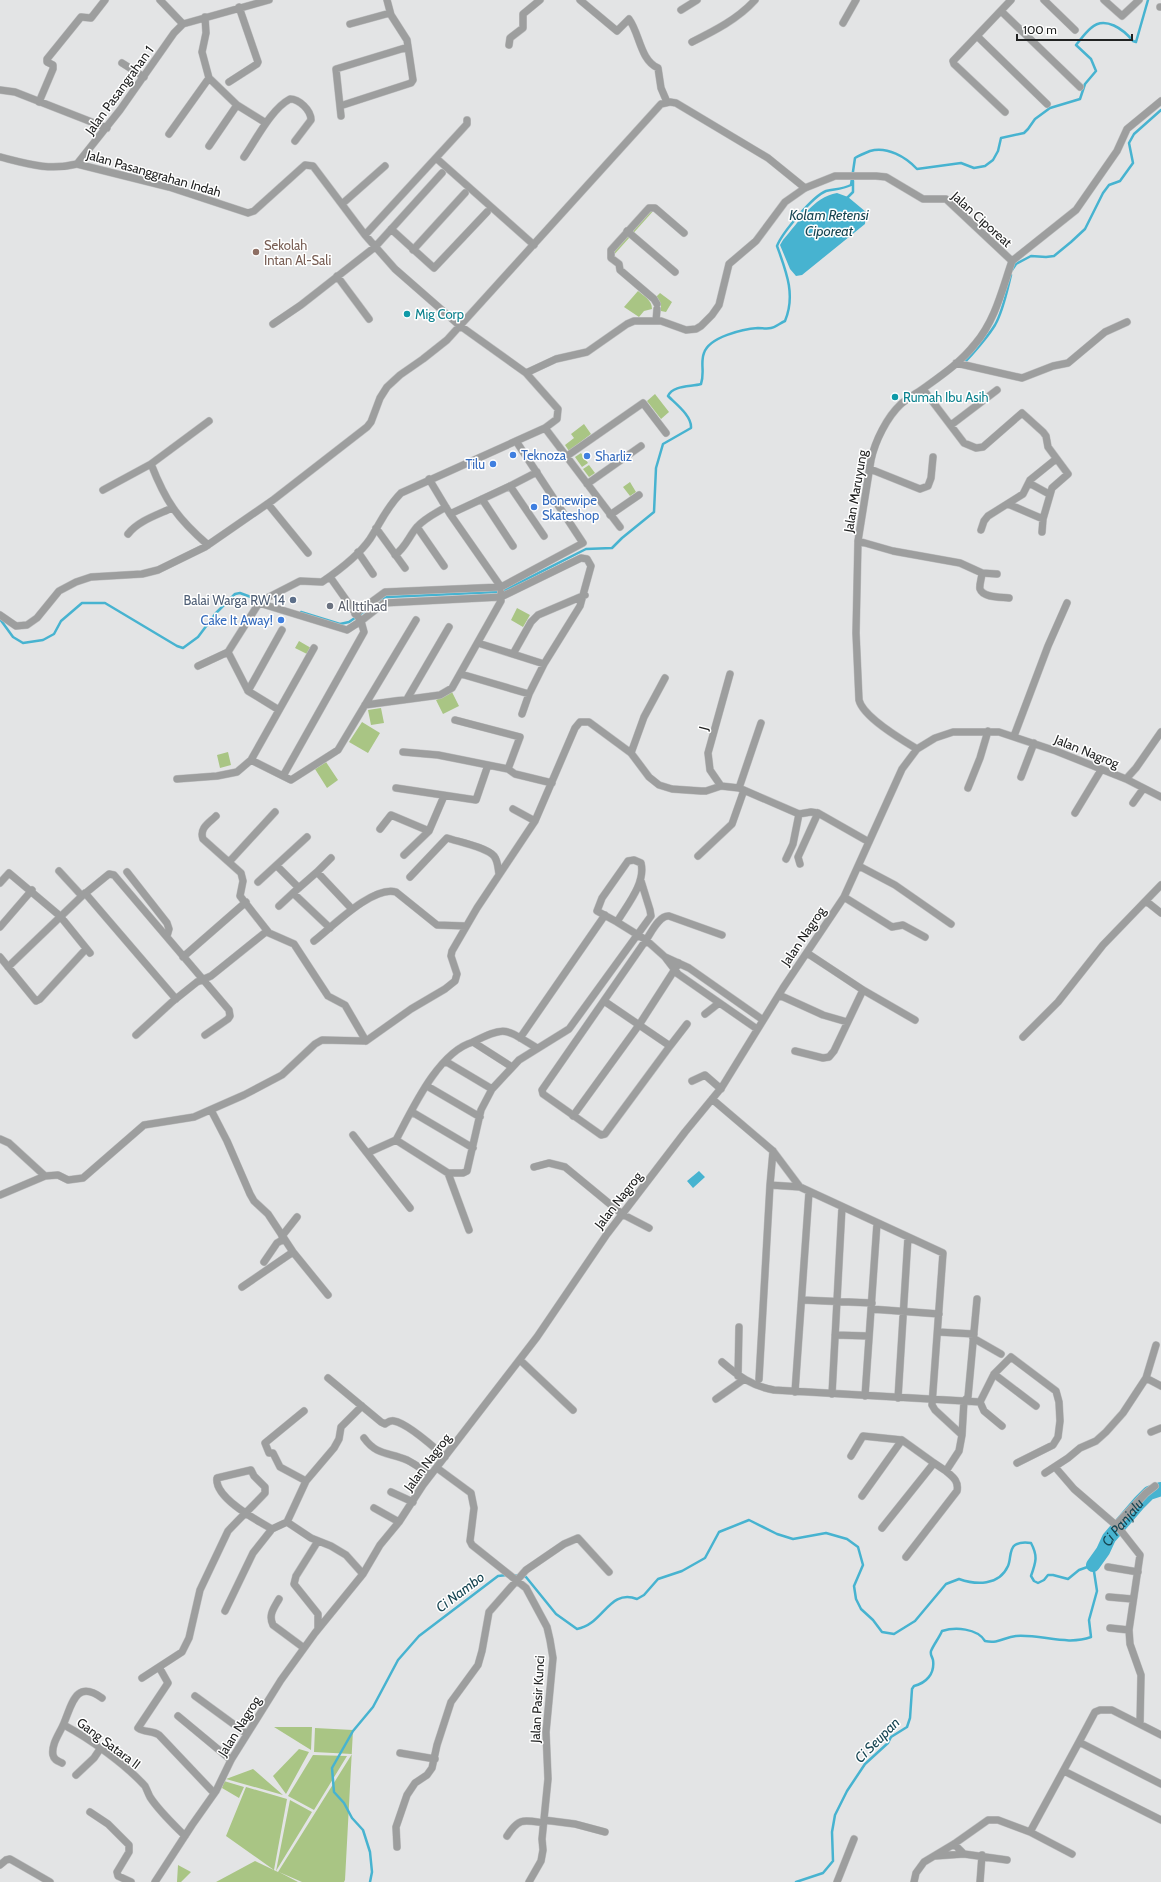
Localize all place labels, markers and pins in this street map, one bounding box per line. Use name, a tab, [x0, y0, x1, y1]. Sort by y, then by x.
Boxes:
place label: Sekolah Intan Al-Sali	[264, 237, 331, 268]
marker: Sekolah Intan Al-Sali	[251, 247, 261, 257]
place label: Mig Corp	[415, 306, 464, 322]
marker: Mig Corp	[402, 309, 412, 319]
place label: Rumah Ibu Asih	[903, 389, 988, 405]
marker: Rumah Ibu Asih	[890, 392, 900, 402]
place label: Teknoza	[521, 447, 567, 463]
place label: Sharliz	[595, 448, 632, 464]
marker: Teknoza	[508, 450, 518, 460]
marker: Sharliz	[582, 451, 592, 461]
place label: Tilu	[466, 456, 485, 472]
marker: Tilu	[488, 459, 498, 469]
place label: Bonewipe Skateshop	[542, 492, 599, 523]
marker: Bonewipe Skateshop	[529, 502, 539, 512]
place label: Balai Warga RW 14	[184, 592, 285, 608]
marker: Balai Warga RW 14	[288, 595, 298, 605]
place label: Al Ittihad	[338, 598, 387, 614]
marker: Al Ittihad	[325, 601, 335, 611]
place label: Cake It Away!	[200, 612, 273, 628]
marker: Cake It Away!	[276, 615, 286, 625]

